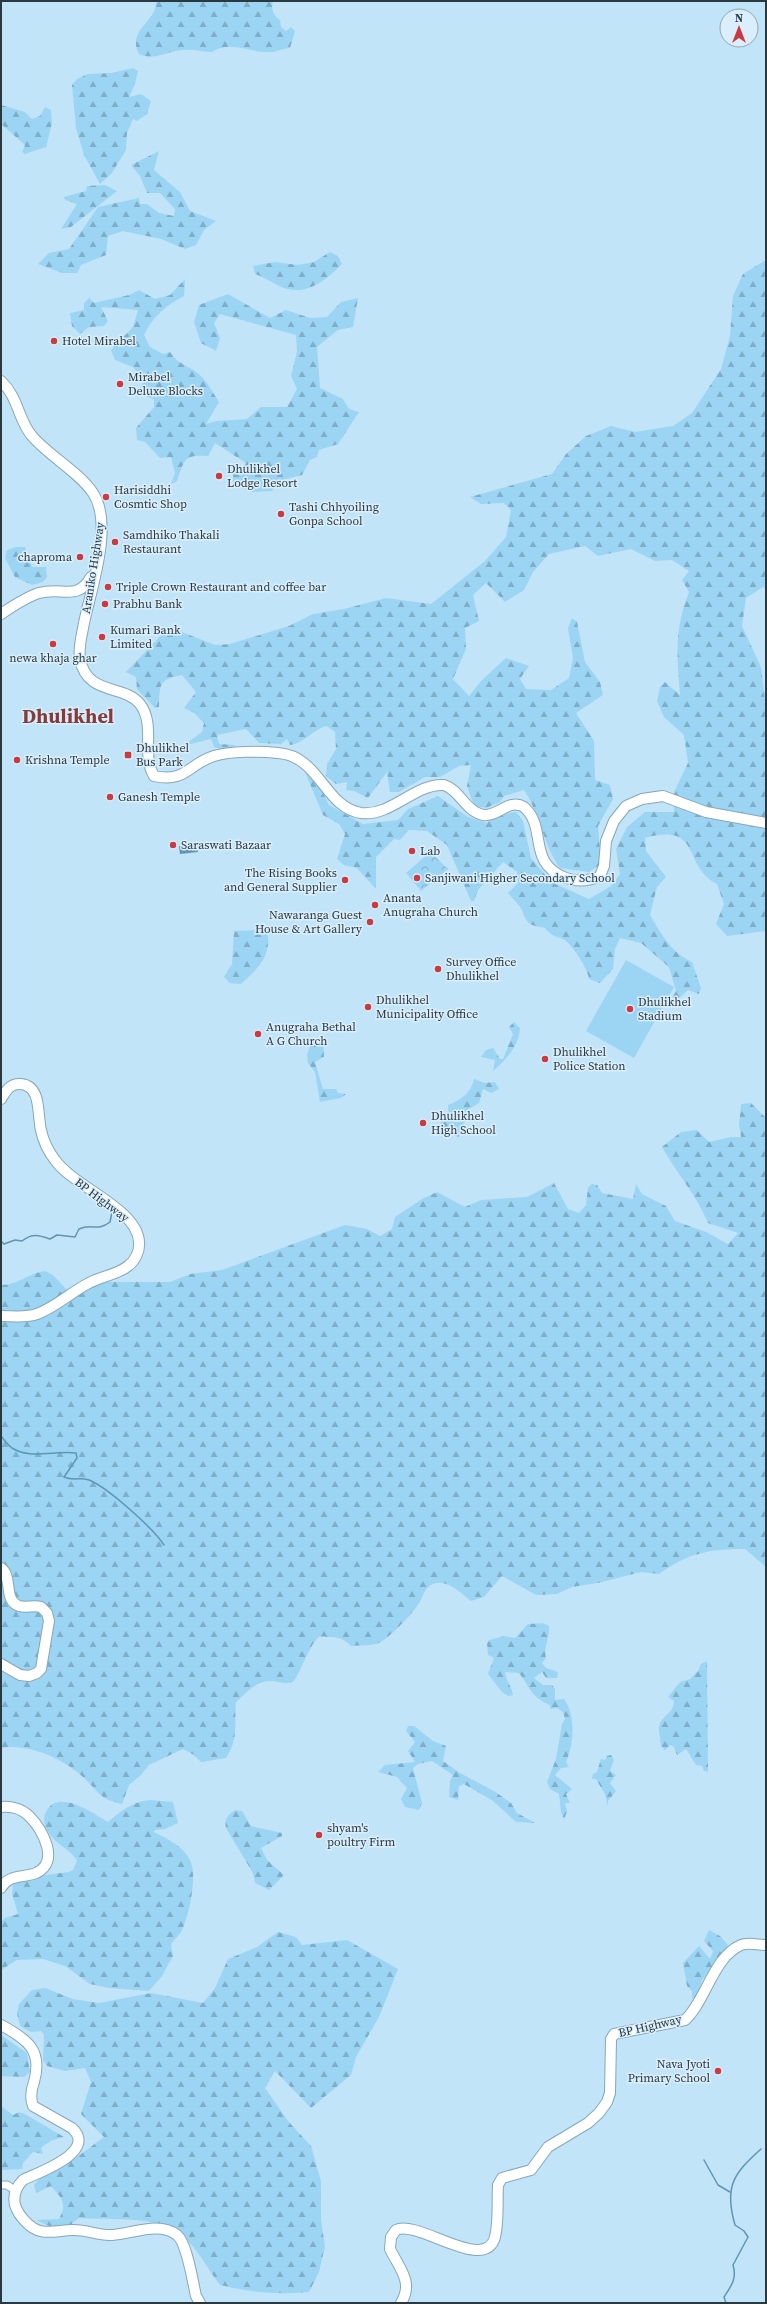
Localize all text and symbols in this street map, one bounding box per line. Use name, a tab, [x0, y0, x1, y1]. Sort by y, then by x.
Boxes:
north arrow	[719, 8, 759, 48]
text: N	[735, 11, 743, 26]
place label: Hotel Mirabel	[62, 333, 136, 349]
marker: Hotel Mirabel	[49, 336, 59, 346]
place label: Mirabel Deluxe Blocks	[128, 369, 203, 399]
marker: Mirabel Deluxe Blocks	[115, 379, 125, 389]
place label: Dhulikhel Lodge Resort	[227, 461, 297, 491]
marker: Dhulikhel Lodge Resort	[214, 471, 224, 481]
place label: Harisiddhi Cosmtic Shop	[114, 482, 187, 512]
marker: Harisiddhi Cosmtic Shop	[101, 492, 111, 502]
place label: Tashi Chhyoiling Gonpa School	[289, 499, 379, 529]
marker: Tashi Chhyoiling Gonpa School	[276, 509, 286, 519]
street label: Araniko Highway	[78, 520, 108, 615]
place label: Samdhiko Thakali Restaurant	[123, 527, 220, 557]
marker: Samdhiko Thakali Restaurant	[110, 537, 120, 547]
place label: chaproma	[18, 549, 73, 565]
marker: chaproma	[75, 552, 85, 562]
place label: Triple Crown Restaurant and coffee bar	[116, 579, 326, 595]
marker: Triple Crown Restaurant and coffee bar	[103, 582, 113, 592]
place label: Prabhu Bank	[113, 596, 183, 612]
marker: Prabhu Bank	[100, 599, 110, 609]
place label: Kumari Bank Limited	[110, 622, 181, 652]
marker: Kumari Bank Limited	[97, 632, 107, 642]
marker: newa khaja ghar	[48, 639, 58, 649]
place label: newa khaja ghar	[9, 650, 97, 666]
district label: Dhulikhel	[22, 702, 114, 730]
place label: Dhulikhel Bus Park	[136, 740, 189, 770]
marker: Dhulikhel Bus Park	[123, 750, 133, 760]
place label: Krishna Temple	[25, 752, 110, 768]
marker: Krishna Temple	[12, 755, 22, 765]
place label: Ganesh Temple	[118, 789, 200, 805]
marker: Ganesh Temple	[105, 792, 115, 802]
place label: Saraswati Bazaar	[181, 837, 271, 853]
marker: Saraswati Bazaar	[168, 840, 178, 850]
place label: Lab	[420, 843, 440, 859]
marker: Lab	[407, 846, 417, 856]
place label: The Rising Books and General Supplier	[224, 865, 337, 895]
place label: Sanjiwani Higher Secondary School	[425, 870, 615, 886]
marker: Sanjiwani Higher Secondary School	[412, 873, 422, 883]
marker: The Rising Books and General Supplier	[340, 875, 350, 885]
place label: Ananta Anugraha Church	[383, 890, 478, 920]
marker: Ananta Anugraha Church	[370, 900, 380, 910]
place label: Nawaranga Guest House & Art Gallery	[255, 907, 363, 937]
marker: Nawaranga Guest House & Art Gallery	[365, 917, 375, 927]
place label: Survey Office Dhulikhel	[446, 954, 516, 984]
marker: Survey Office Dhulikhel	[433, 964, 443, 974]
place label: Dhulikhel Municipality Office	[376, 992, 478, 1022]
place label: Dhulikhel Stadium	[638, 994, 691, 1024]
marker: Dhulikhel Municipality Office	[363, 1002, 373, 1012]
marker: Dhulikhel Stadium	[625, 1004, 635, 1014]
place label: Anugraha Bethal A G Church	[266, 1019, 356, 1049]
marker: Anugraha Bethal A G Church	[253, 1029, 263, 1039]
place label: Dhulikhel Police Station	[553, 1044, 626, 1074]
marker: Dhulikhel Police Station	[540, 1054, 550, 1064]
place label: Dhulikhel High School	[431, 1108, 496, 1138]
marker: Dhulikhel High School	[418, 1118, 428, 1128]
street label: BP Highway	[72, 1174, 133, 1226]
place label: shyam's poultry Firm	[327, 1820, 396, 1850]
marker: shyam's poultry Firm	[314, 1830, 324, 1840]
street label: BP Highway	[617, 2011, 684, 2041]
place label: Nava Jyoti Primary School	[628, 2056, 710, 2086]
marker: Nava Jyoti Primary School	[713, 2066, 723, 2076]

